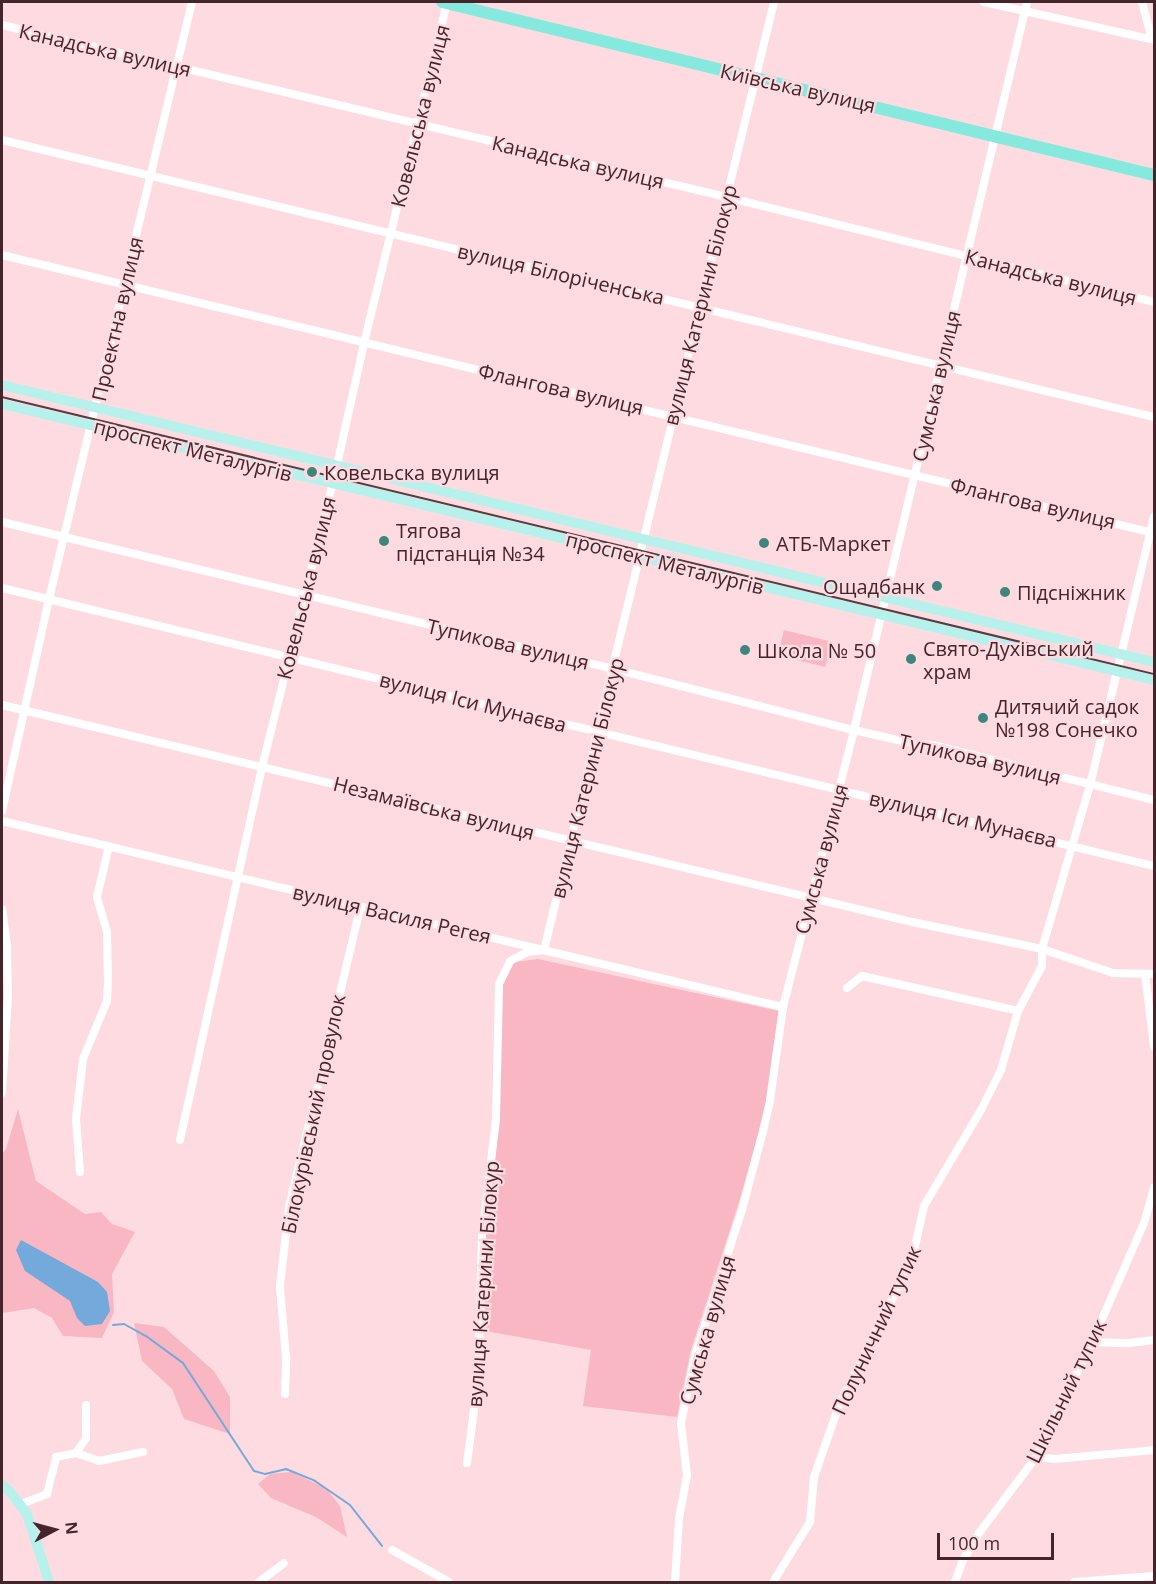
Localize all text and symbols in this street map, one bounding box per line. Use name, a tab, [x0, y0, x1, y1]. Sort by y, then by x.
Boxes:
street label: Канадська вулиця	[17, 19, 193, 81]
street label: Ковельська вулиця	[386, 22, 454, 210]
street label: Київська вулиця	[718, 58, 878, 118]
street label: Канадська вулиця	[490, 131, 666, 193]
street label: вулиця Катерини Білокур	[658, 182, 742, 428]
street label: Проектна вулиця	[86, 234, 148, 404]
street label: вулиця Білоріченська	[455, 239, 667, 309]
street label: Канадська вулиця	[963, 244, 1139, 310]
street label: Сумська вулиця	[907, 308, 965, 464]
street label: Флангова вулиця	[476, 358, 646, 420]
street label: проспект Металургів	[91, 414, 295, 486]
place label: Ковельска вулиця	[324, 460, 500, 484]
marker: Ковельска вулиця	[305, 465, 319, 479]
street label: Флангова вулиця	[948, 472, 1118, 534]
street label: Ковельська вулиця	[272, 494, 340, 682]
place label: Тягова пiдстанцiя №34	[396, 518, 545, 565]
street label: проспект Металургів	[563, 527, 767, 599]
place label: АТБ-Маркет	[776, 531, 891, 555]
marker: Тягова пiдстанцiя №34	[377, 534, 391, 548]
marker: АТБ-Маркет	[757, 536, 771, 550]
place label: Ощадбанк	[823, 574, 925, 598]
marker: Ощадбанк	[930, 579, 944, 593]
place label: Підсніжник	[1017, 580, 1126, 604]
marker: Підсніжник	[998, 585, 1012, 599]
street label: Тупикова вулиця	[425, 614, 591, 674]
place label: Свято-Духівський храм	[923, 636, 1094, 683]
place label: Школа № 50	[757, 638, 876, 662]
marker: Школа № 50	[738, 643, 752, 657]
marker: Свято-Духівський храм	[904, 652, 918, 666]
street label: вулиця Катерини Білокур	[545, 655, 629, 901]
street label: вулиця Іси Мунаєва	[377, 667, 569, 737]
place label: Дитячий садок №198 Сонечко	[995, 694, 1139, 741]
marker: Дитячий садок №198 Сонечко	[976, 711, 990, 725]
street label: Тупикова вулиця	[897, 729, 1063, 789]
street label: Незамаївська вулиця	[331, 771, 537, 845]
street label: Сумська вулиця	[789, 781, 853, 937]
street label: вулиця Іси Мунаєва	[867, 786, 1059, 852]
street label: вулиця Василя Регея	[291, 880, 493, 948]
street label: Білокурівський провулок	[276, 992, 350, 1236]
street label: вулиця Катерини Білокур	[462, 1160, 504, 1408]
street label: Полуничний тупик	[826, 1242, 926, 1418]
street label: Сумська вулиця	[674, 1252, 740, 1408]
street label: Шкільний тупик	[1021, 1315, 1111, 1467]
north arrow	[24, 1500, 84, 1560]
text: N	[60, 1520, 84, 1536]
scale bar	[940, 1521, 1057, 1559]
text: 100 m	[948, 1531, 1000, 1555]

